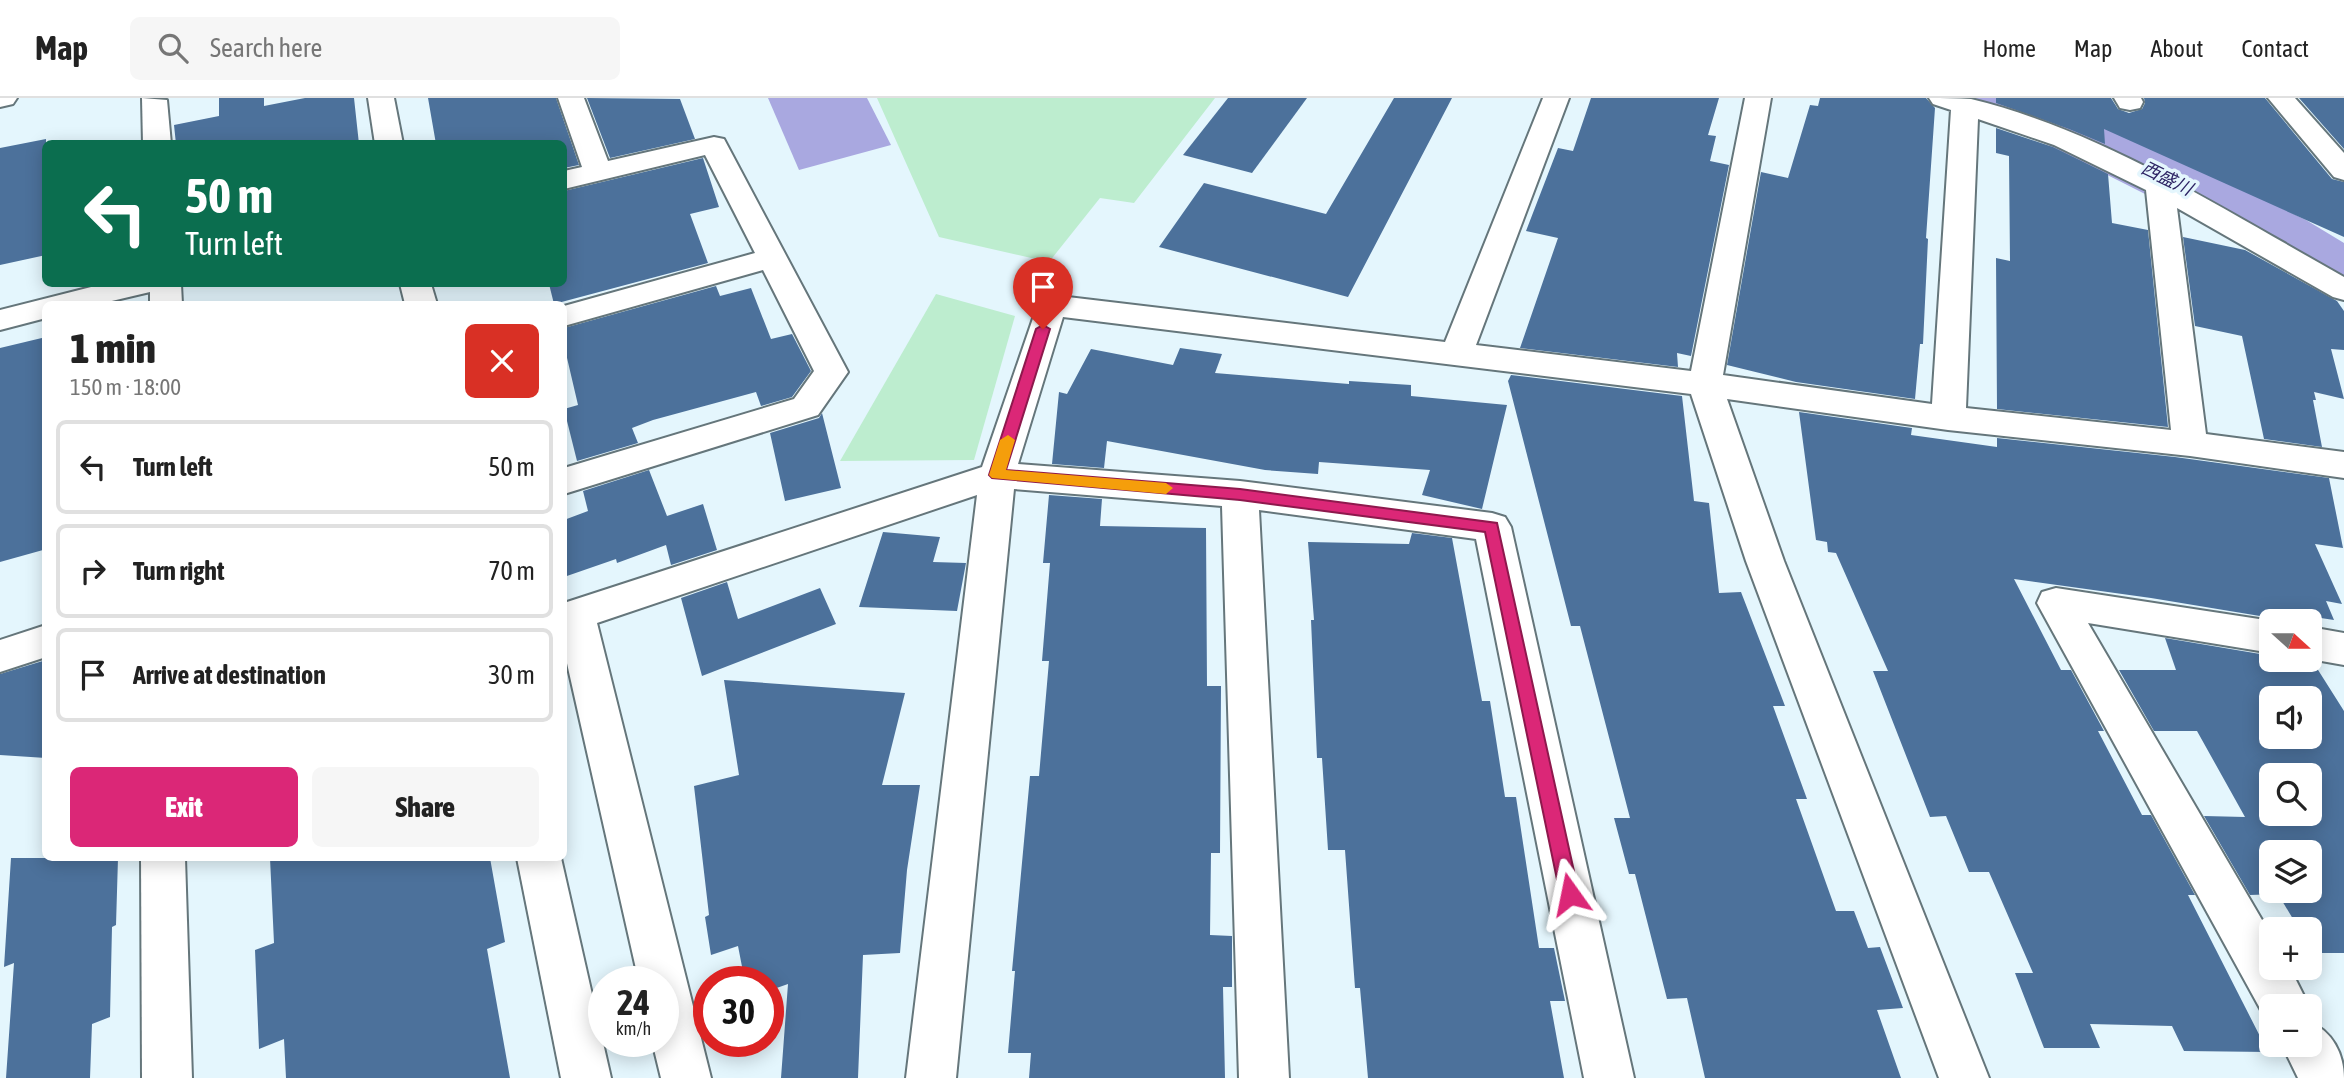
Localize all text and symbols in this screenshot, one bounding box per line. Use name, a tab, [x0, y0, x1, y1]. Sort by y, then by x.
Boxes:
search box	[130, 17, 620, 80]
text: Map	[35, 29, 88, 67]
icon: search	[154, 29, 192, 67]
text: Search here	[210, 33, 322, 63]
text: Home	[1982, 35, 2036, 62]
text: Map	[2074, 35, 2112, 62]
text: About	[2150, 35, 2203, 62]
text: Contact	[2241, 35, 2309, 62]
water label: 西盛川	[2138, 157, 2198, 200]
text: 50 m	[185, 167, 273, 223]
icon: left	[70, 168, 161, 259]
text: Turn left	[185, 225, 283, 262]
pin	[1013, 257, 1073, 329]
icon: arrive	[1024, 268, 1062, 306]
text: 1 min	[70, 324, 156, 372]
button: close	[465, 324, 539, 398]
text: 150 m · 18:00	[70, 374, 181, 400]
icon: left	[74, 448, 112, 486]
text: Turn left	[133, 452, 213, 482]
text: 50 m	[488, 452, 535, 482]
icon: right	[74, 552, 112, 590]
text: Turn right	[133, 556, 224, 586]
text: 70 m	[488, 556, 535, 586]
north arrow	[2259, 609, 2322, 672]
map controls	[2259, 609, 2322, 1057]
icon: arrive	[74, 656, 112, 694]
text: Arrive at destination	[133, 660, 326, 690]
text: 30 m	[488, 660, 535, 690]
button: sound	[2259, 686, 2322, 749]
button: search	[2259, 763, 2322, 826]
button: Exit	[70, 767, 298, 847]
button: Share	[312, 767, 539, 847]
button: layers	[2259, 840, 2322, 903]
position arrow	[1533, 857, 1607, 931]
button: +	[2259, 917, 2322, 980]
speed limit sign: 30	[693, 966, 784, 1057]
text: 24	[617, 982, 650, 1022]
button: −	[2259, 994, 2322, 1057]
text: km/h	[616, 1018, 651, 1039]

